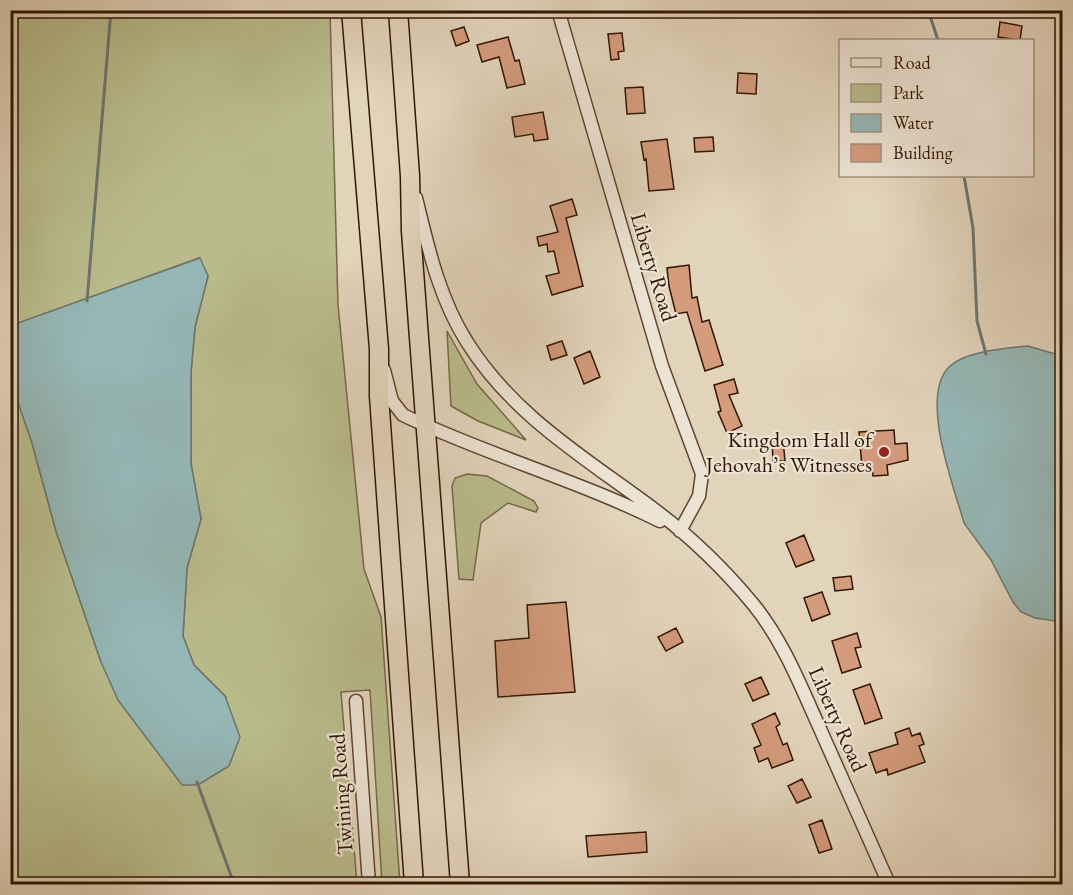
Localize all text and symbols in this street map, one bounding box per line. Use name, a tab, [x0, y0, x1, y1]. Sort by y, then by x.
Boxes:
legend	[839, 39, 1034, 177]
text: Road	[893, 51, 932, 74]
text: Park	[893, 81, 924, 104]
text: Water	[893, 111, 934, 134]
text: Building	[893, 141, 953, 164]
street label: Liberty Road	[624, 209, 685, 326]
place label: Kingdom Hall of Jehovah’s Witnesses	[704, 425, 875, 479]
marker: Kingdom Hall of Jehovah’s Witnesses	[877, 445, 891, 459]
street label: Liberty Road	[802, 662, 874, 777]
street label: Twining Road	[322, 731, 360, 856]

